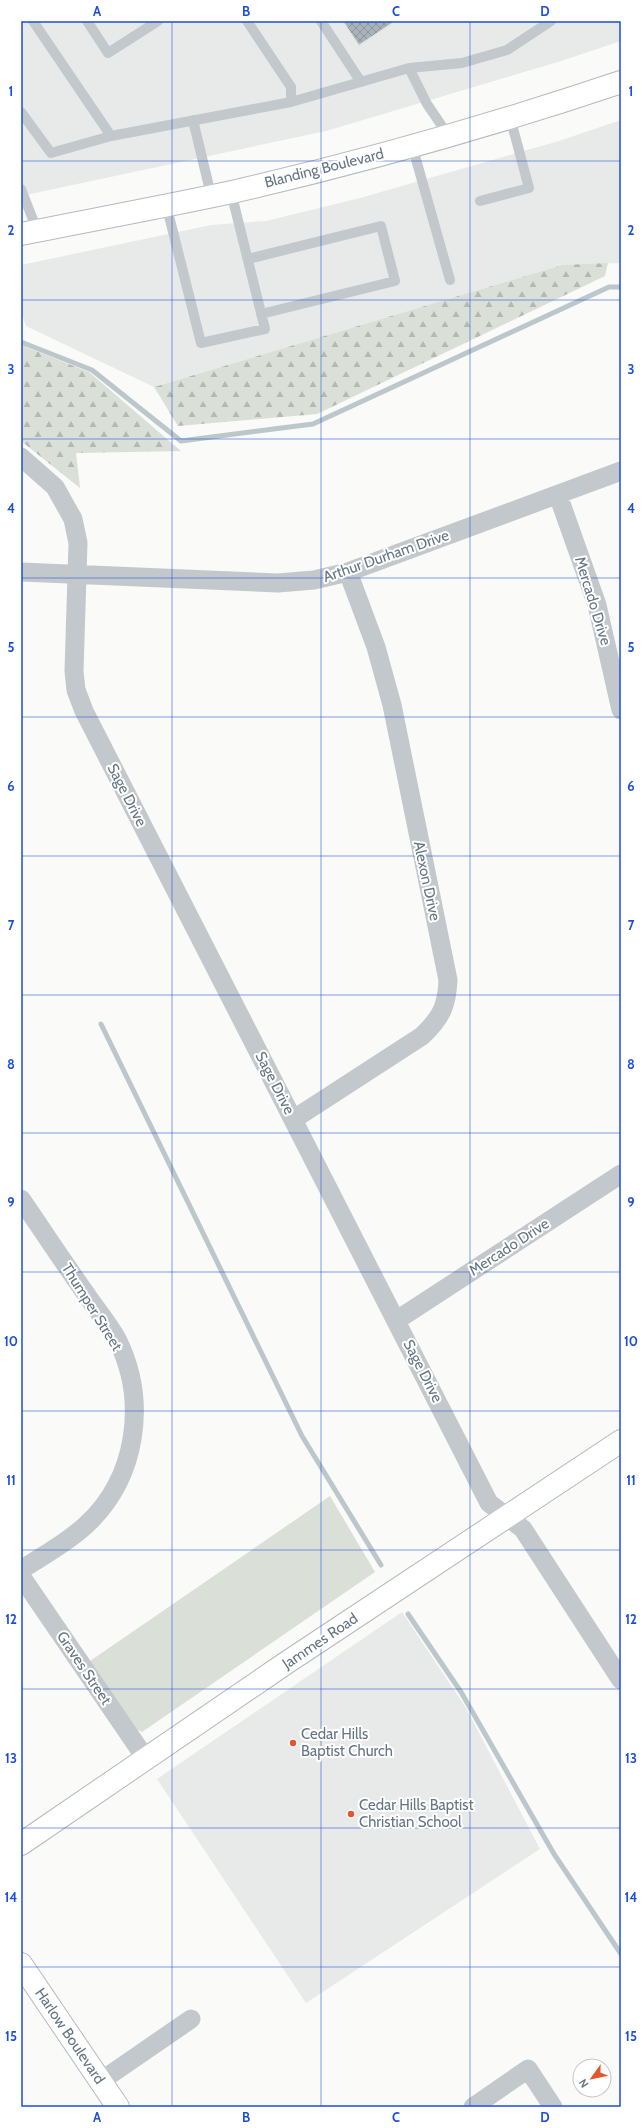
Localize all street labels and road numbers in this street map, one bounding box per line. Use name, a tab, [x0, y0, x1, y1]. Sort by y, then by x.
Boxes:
street label: Blanding Boulevard	[263, 144, 385, 192]
street label: Arthur Durham Drive	[321, 526, 452, 586]
street label: Mercado Drive	[571, 554, 615, 648]
street label: Sage Drive	[104, 761, 151, 830]
street label: Alexon Drive	[410, 840, 444, 923]
street label: Sage Drive	[252, 1049, 299, 1118]
street label: Mercado Drive	[466, 1214, 553, 1280]
street label: Thumper Street	[58, 1260, 126, 1354]
street label: Sage Drive	[400, 1337, 447, 1406]
street label: Jammes Road	[278, 1609, 361, 1673]
street label: Graves Street	[53, 1628, 115, 1708]
street label: Harlow Boulevard	[31, 1985, 109, 2087]

